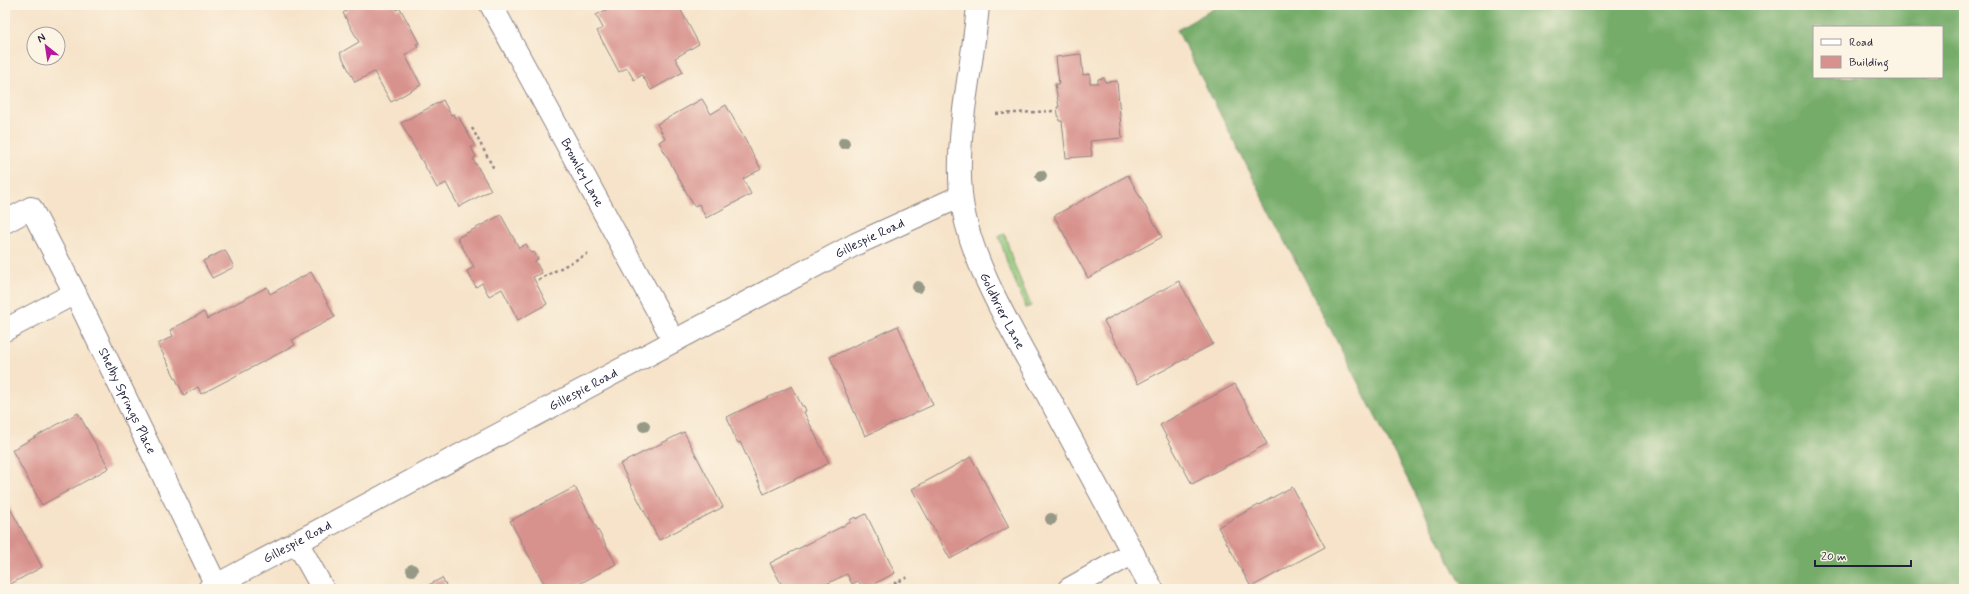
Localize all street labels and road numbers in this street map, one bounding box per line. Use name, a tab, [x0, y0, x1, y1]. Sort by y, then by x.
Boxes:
street label: Bromley Lane	[557, 135, 608, 210]
street label: Gillespie Road	[832, 214, 907, 262]
street label: Goldbrier Lane	[976, 270, 1029, 352]
street label: Shelby Springs Place	[94, 345, 160, 457]
street label: Gillespie Road	[546, 364, 620, 415]
street label: Gillespie Road	[260, 517, 334, 567]

